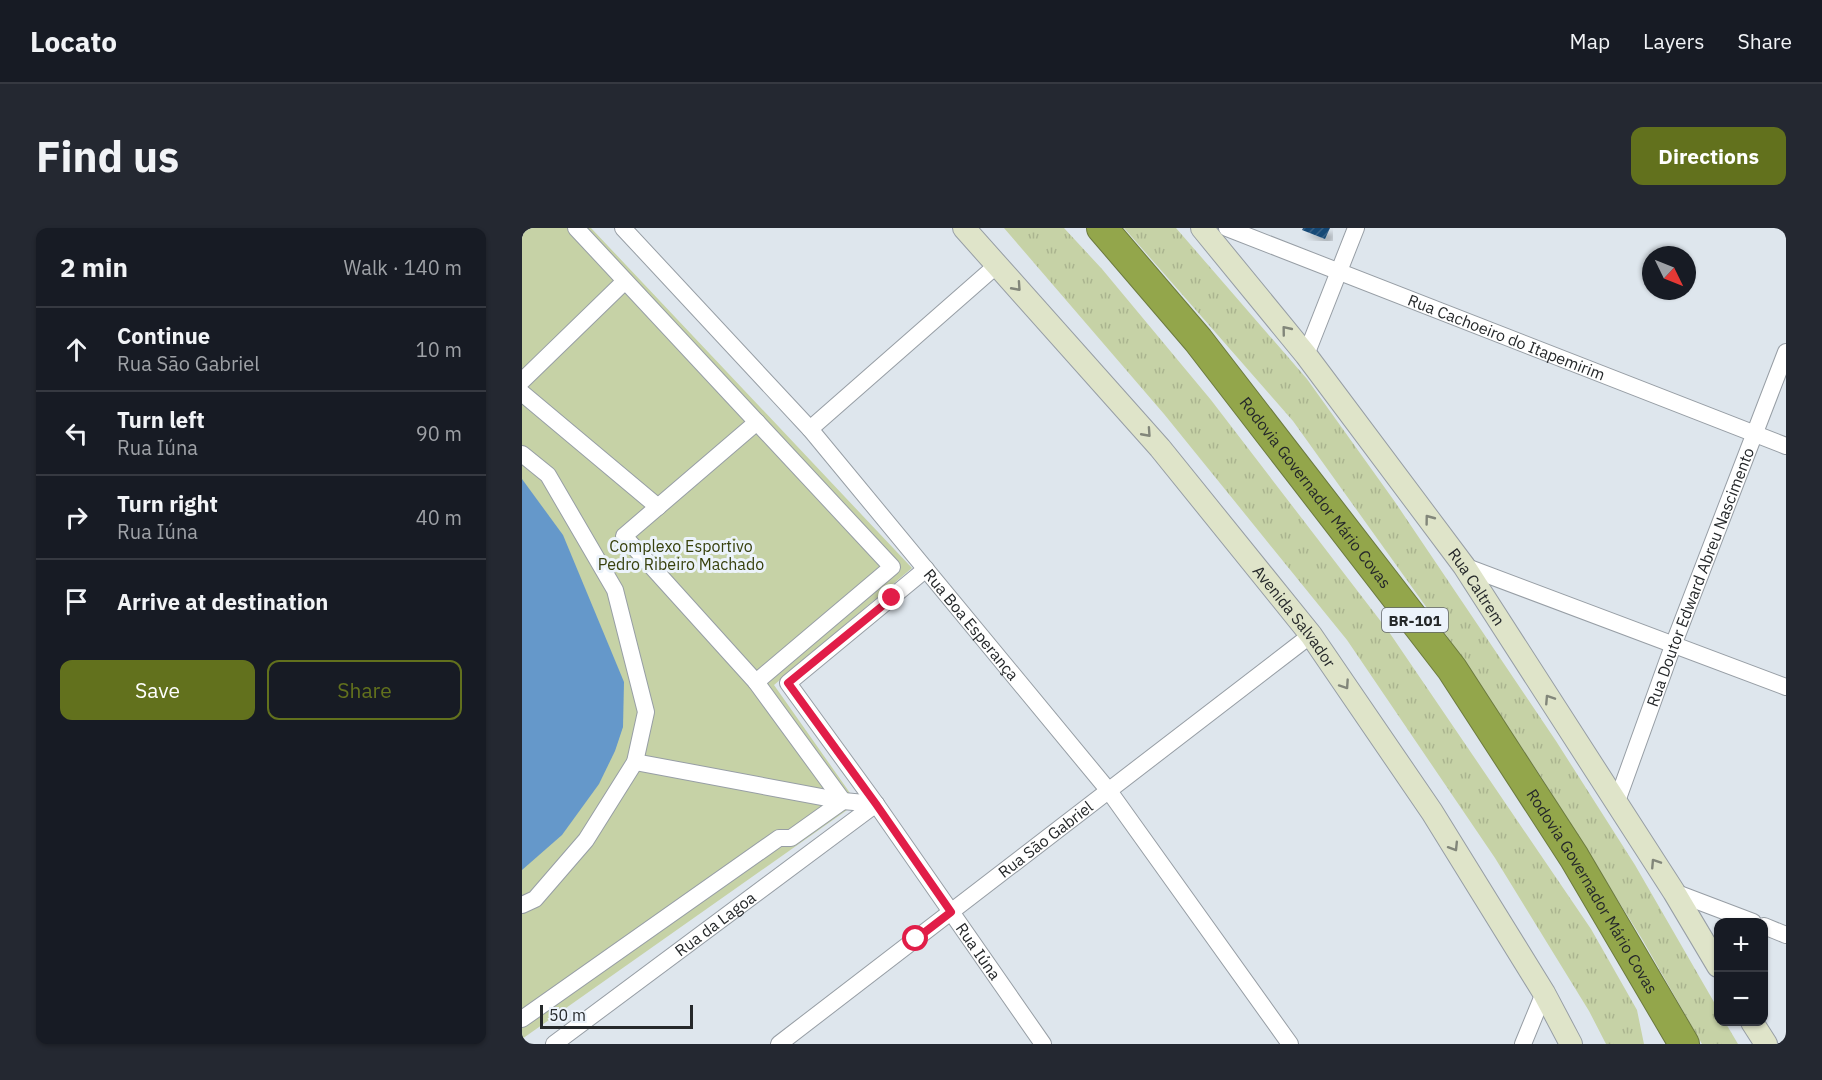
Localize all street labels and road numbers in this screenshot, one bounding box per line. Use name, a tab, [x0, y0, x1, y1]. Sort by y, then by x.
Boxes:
street label: Rua Cachoeiro do Itapemirim	[1405, 290, 1608, 384]
street label: Rodovia Governador Mário Covas	[1236, 393, 1396, 592]
street label: Rua Doutor Edward Abreu Nascimento	[1642, 445, 1758, 709]
street label: Rua Caltrem	[1444, 544, 1510, 629]
street label: Avenida Salvador	[1249, 561, 1340, 671]
street label: Rua Boa Esperança	[920, 565, 1024, 685]
road number: BR-101	[1382, 608, 1448, 632]
street label: Rodovia Governador Mário Covas	[1522, 785, 1662, 997]
street label: Rua São Gabriel	[994, 796, 1097, 882]
street label: Rua da Lagoa	[671, 887, 760, 961]
street label: Rua Iúna	[952, 919, 1005, 984]

